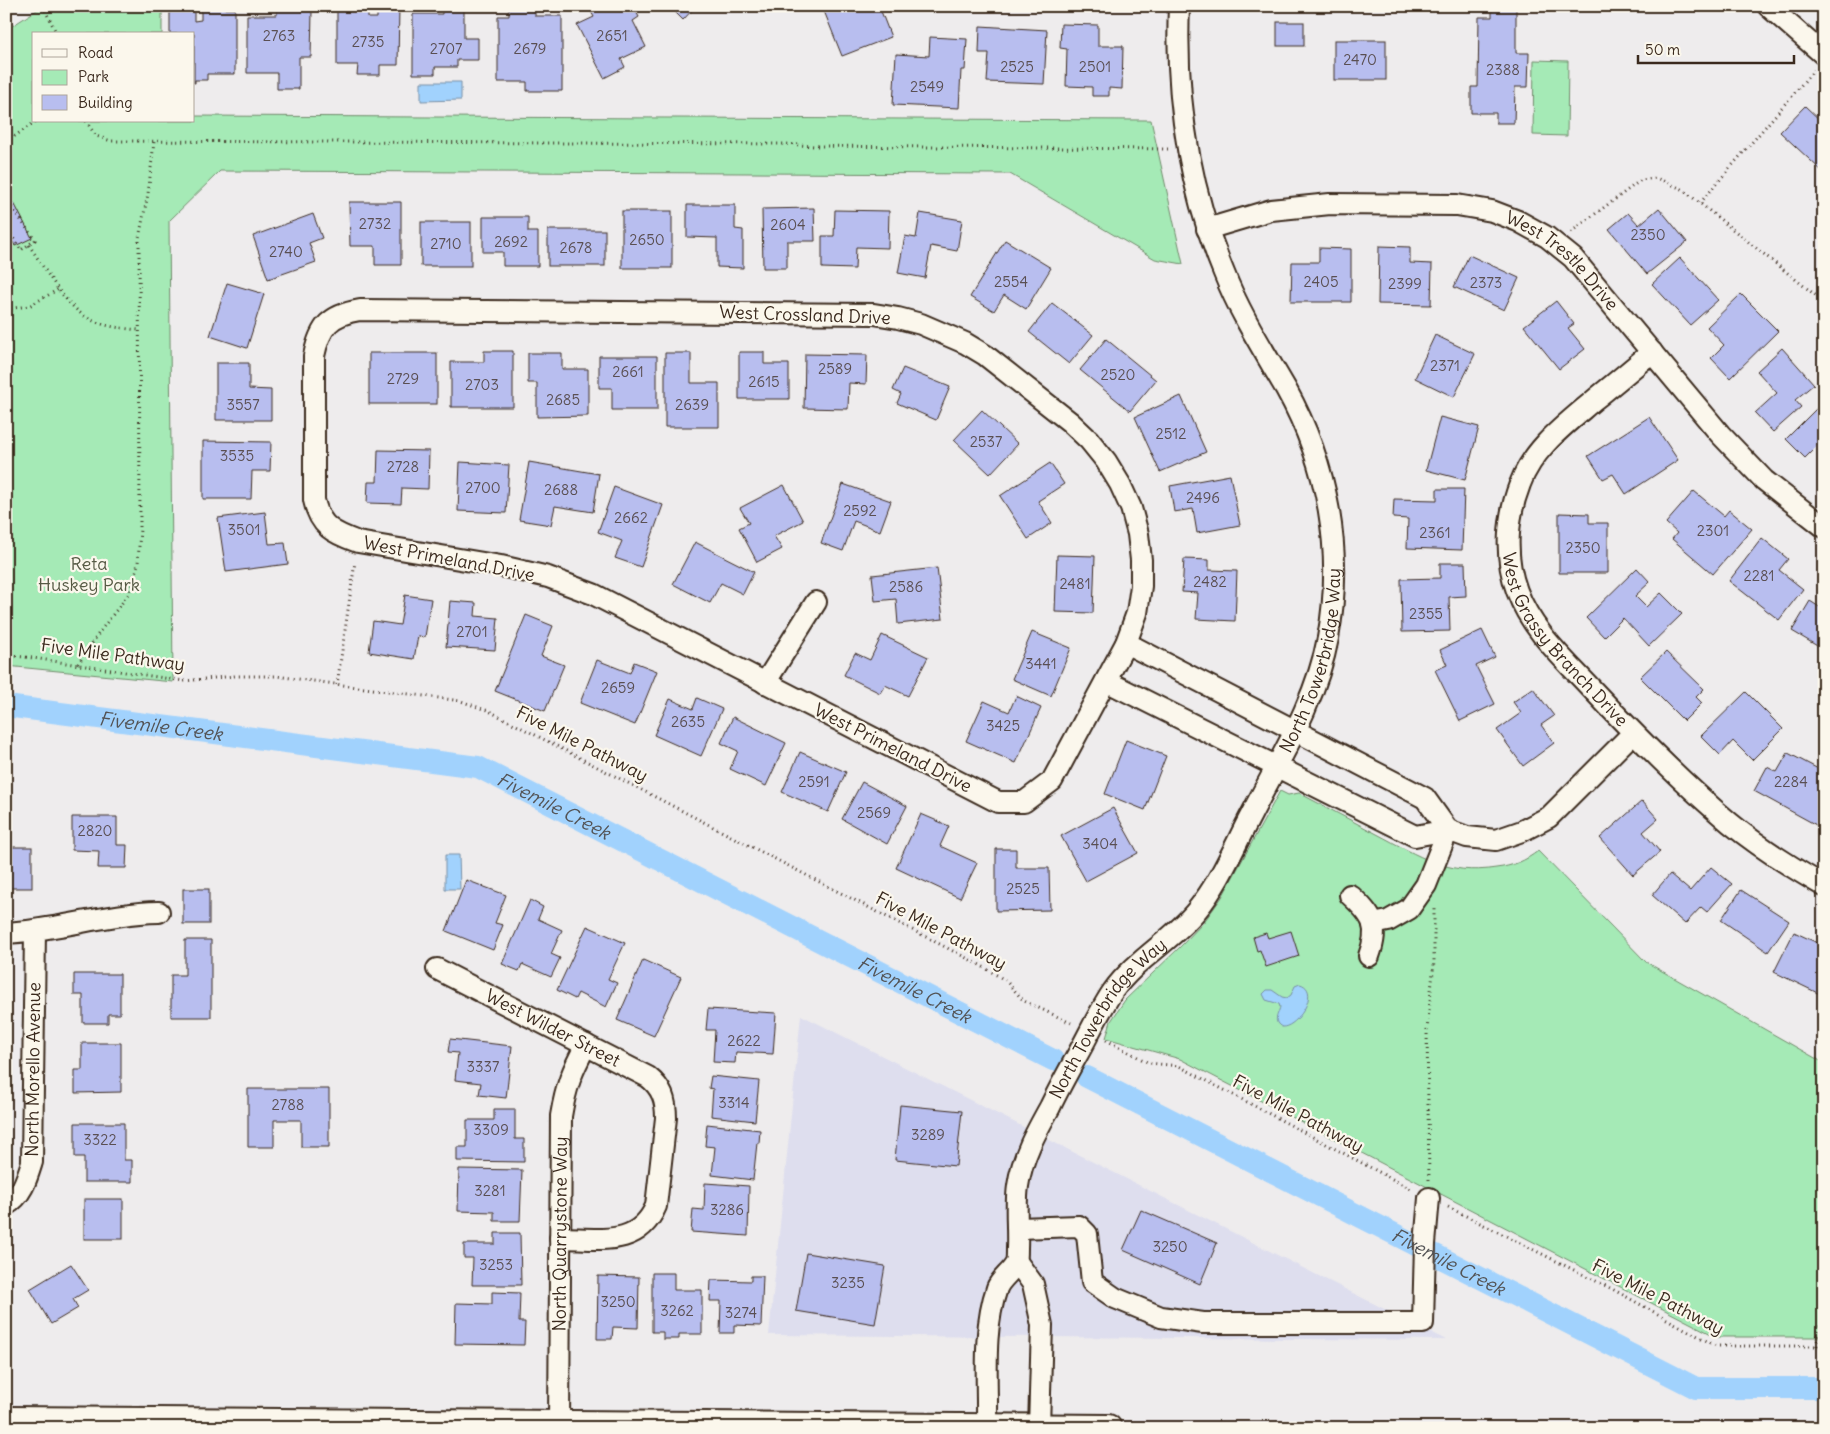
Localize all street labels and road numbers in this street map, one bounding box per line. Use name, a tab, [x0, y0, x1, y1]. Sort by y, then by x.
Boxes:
street label: West Trestle Drive	[1503, 205, 1624, 315]
street label: West Crossland Drive	[719, 300, 891, 329]
street label: West Primeland Drive	[362, 531, 537, 586]
street label: West Grassy Branch Drive	[1498, 551, 1633, 731]
street label: North Towerbridge Way	[1274, 568, 1345, 756]
street label: Five Mile Pathway	[40, 633, 186, 676]
street label: West Primeland Drive	[811, 698, 976, 797]
street label: Five Mile Pathway	[512, 700, 652, 787]
street label: Five Mile Pathway	[872, 886, 1011, 975]
street label: North Towerbridge Way	[1044, 933, 1171, 1103]
street label: North Morello Avenue	[20, 982, 45, 1157]
street label: West Wilder Street	[482, 984, 624, 1072]
street label: Five Mile Pathway	[1229, 1069, 1368, 1158]
street label: North Quarrystone Way	[548, 1136, 572, 1332]
street label: Five Mile Pathway	[1588, 1253, 1728, 1340]

